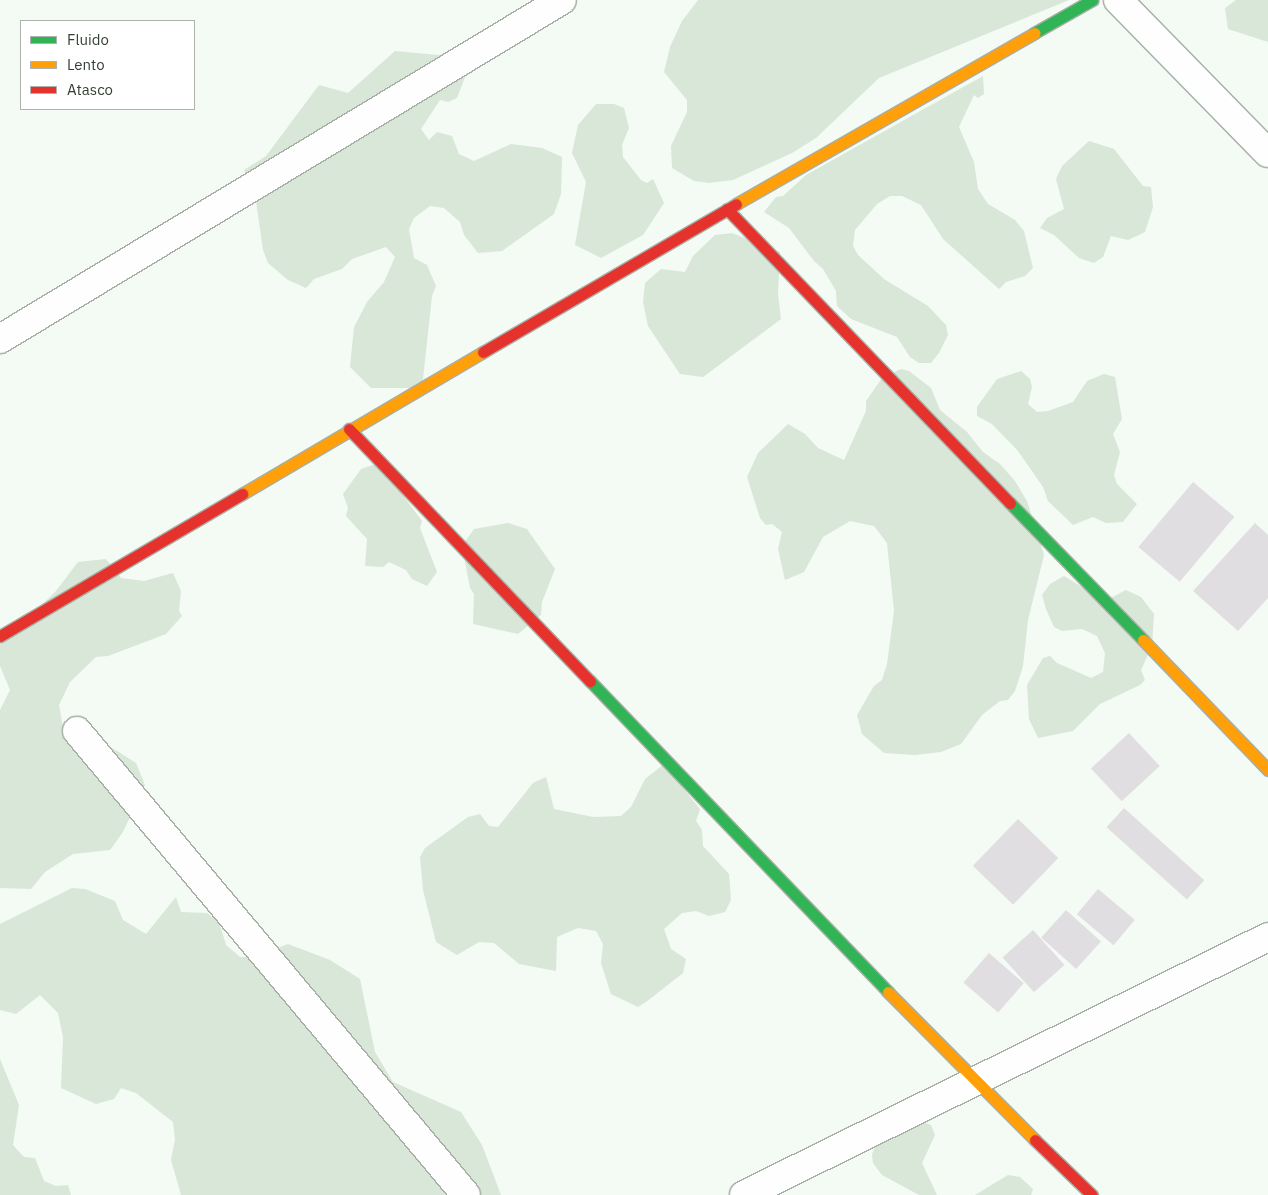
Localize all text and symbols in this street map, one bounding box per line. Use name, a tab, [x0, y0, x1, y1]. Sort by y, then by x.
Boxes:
legend	[20, 20, 195, 110]
text: Fluido	[67, 30, 109, 49]
text: Lento	[67, 55, 105, 74]
text: Atasco	[67, 80, 113, 99]

